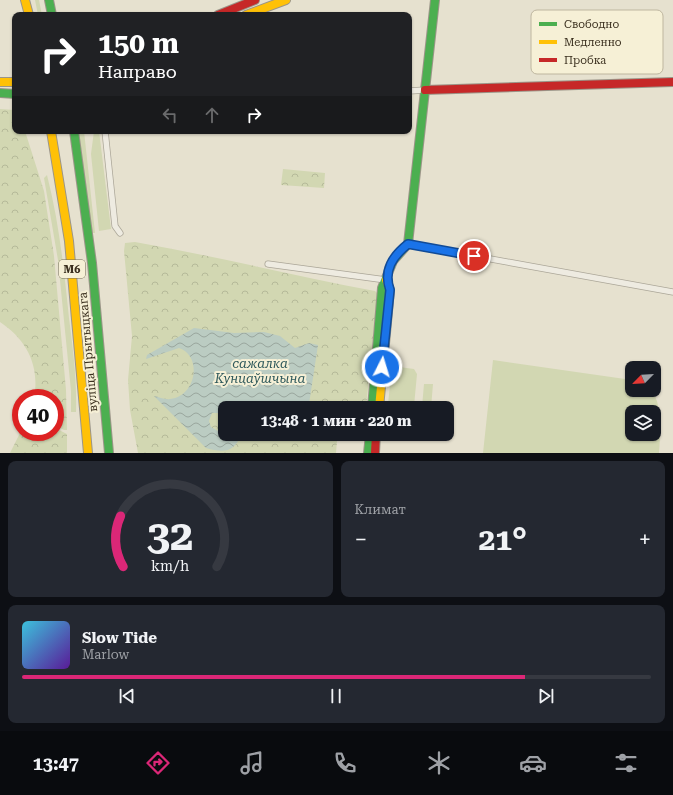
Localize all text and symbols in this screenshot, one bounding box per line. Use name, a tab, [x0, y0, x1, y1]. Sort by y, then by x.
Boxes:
legend	[531, 10, 663, 74]
text: Свободно	[564, 18, 620, 31]
text: 150 m	[98, 27, 179, 60]
icon: right	[32, 28, 84, 80]
text: Медленно	[564, 36, 622, 49]
text: Пробка	[564, 54, 606, 67]
text: Направо	[98, 61, 177, 82]
icon: left	[159, 104, 181, 126]
icon: ahead	[201, 104, 223, 126]
icon: right	[243, 104, 265, 126]
pin	[457, 239, 491, 273]
icon: arrive	[463, 245, 485, 267]
road number: М6	[59, 260, 85, 278]
street label: вуліца Прытыцкага	[76, 291, 100, 412]
position arrow	[361, 346, 403, 388]
water label: сажалка Кунцаўшчына	[214, 356, 305, 386]
north arrow	[625, 361, 661, 397]
map controls	[625, 361, 661, 441]
speed limit sign: 40	[12, 389, 64, 441]
button: layers	[625, 405, 661, 441]
text: 13:48 · 1 мин · 220 m	[260, 412, 412, 430]
text: Климат	[355, 502, 406, 517]
text: 32	[147, 511, 194, 560]
text: 21°	[478, 522, 527, 557]
text: −	[355, 527, 367, 552]
text: +	[639, 527, 651, 552]
text: km/h	[151, 558, 189, 574]
text: Slow Tide	[82, 629, 157, 647]
text: Marlow	[82, 647, 129, 662]
icon: previous	[116, 685, 138, 707]
icon: pause	[325, 685, 347, 707]
icon: next	[535, 685, 557, 707]
icon: directions	[144, 749, 172, 777]
icon: music	[238, 749, 266, 777]
icon: phone	[331, 749, 359, 777]
icon: climate	[425, 749, 453, 777]
icon: car	[519, 749, 547, 777]
icon: filters	[612, 749, 640, 777]
text: 13:47	[33, 753, 79, 774]

